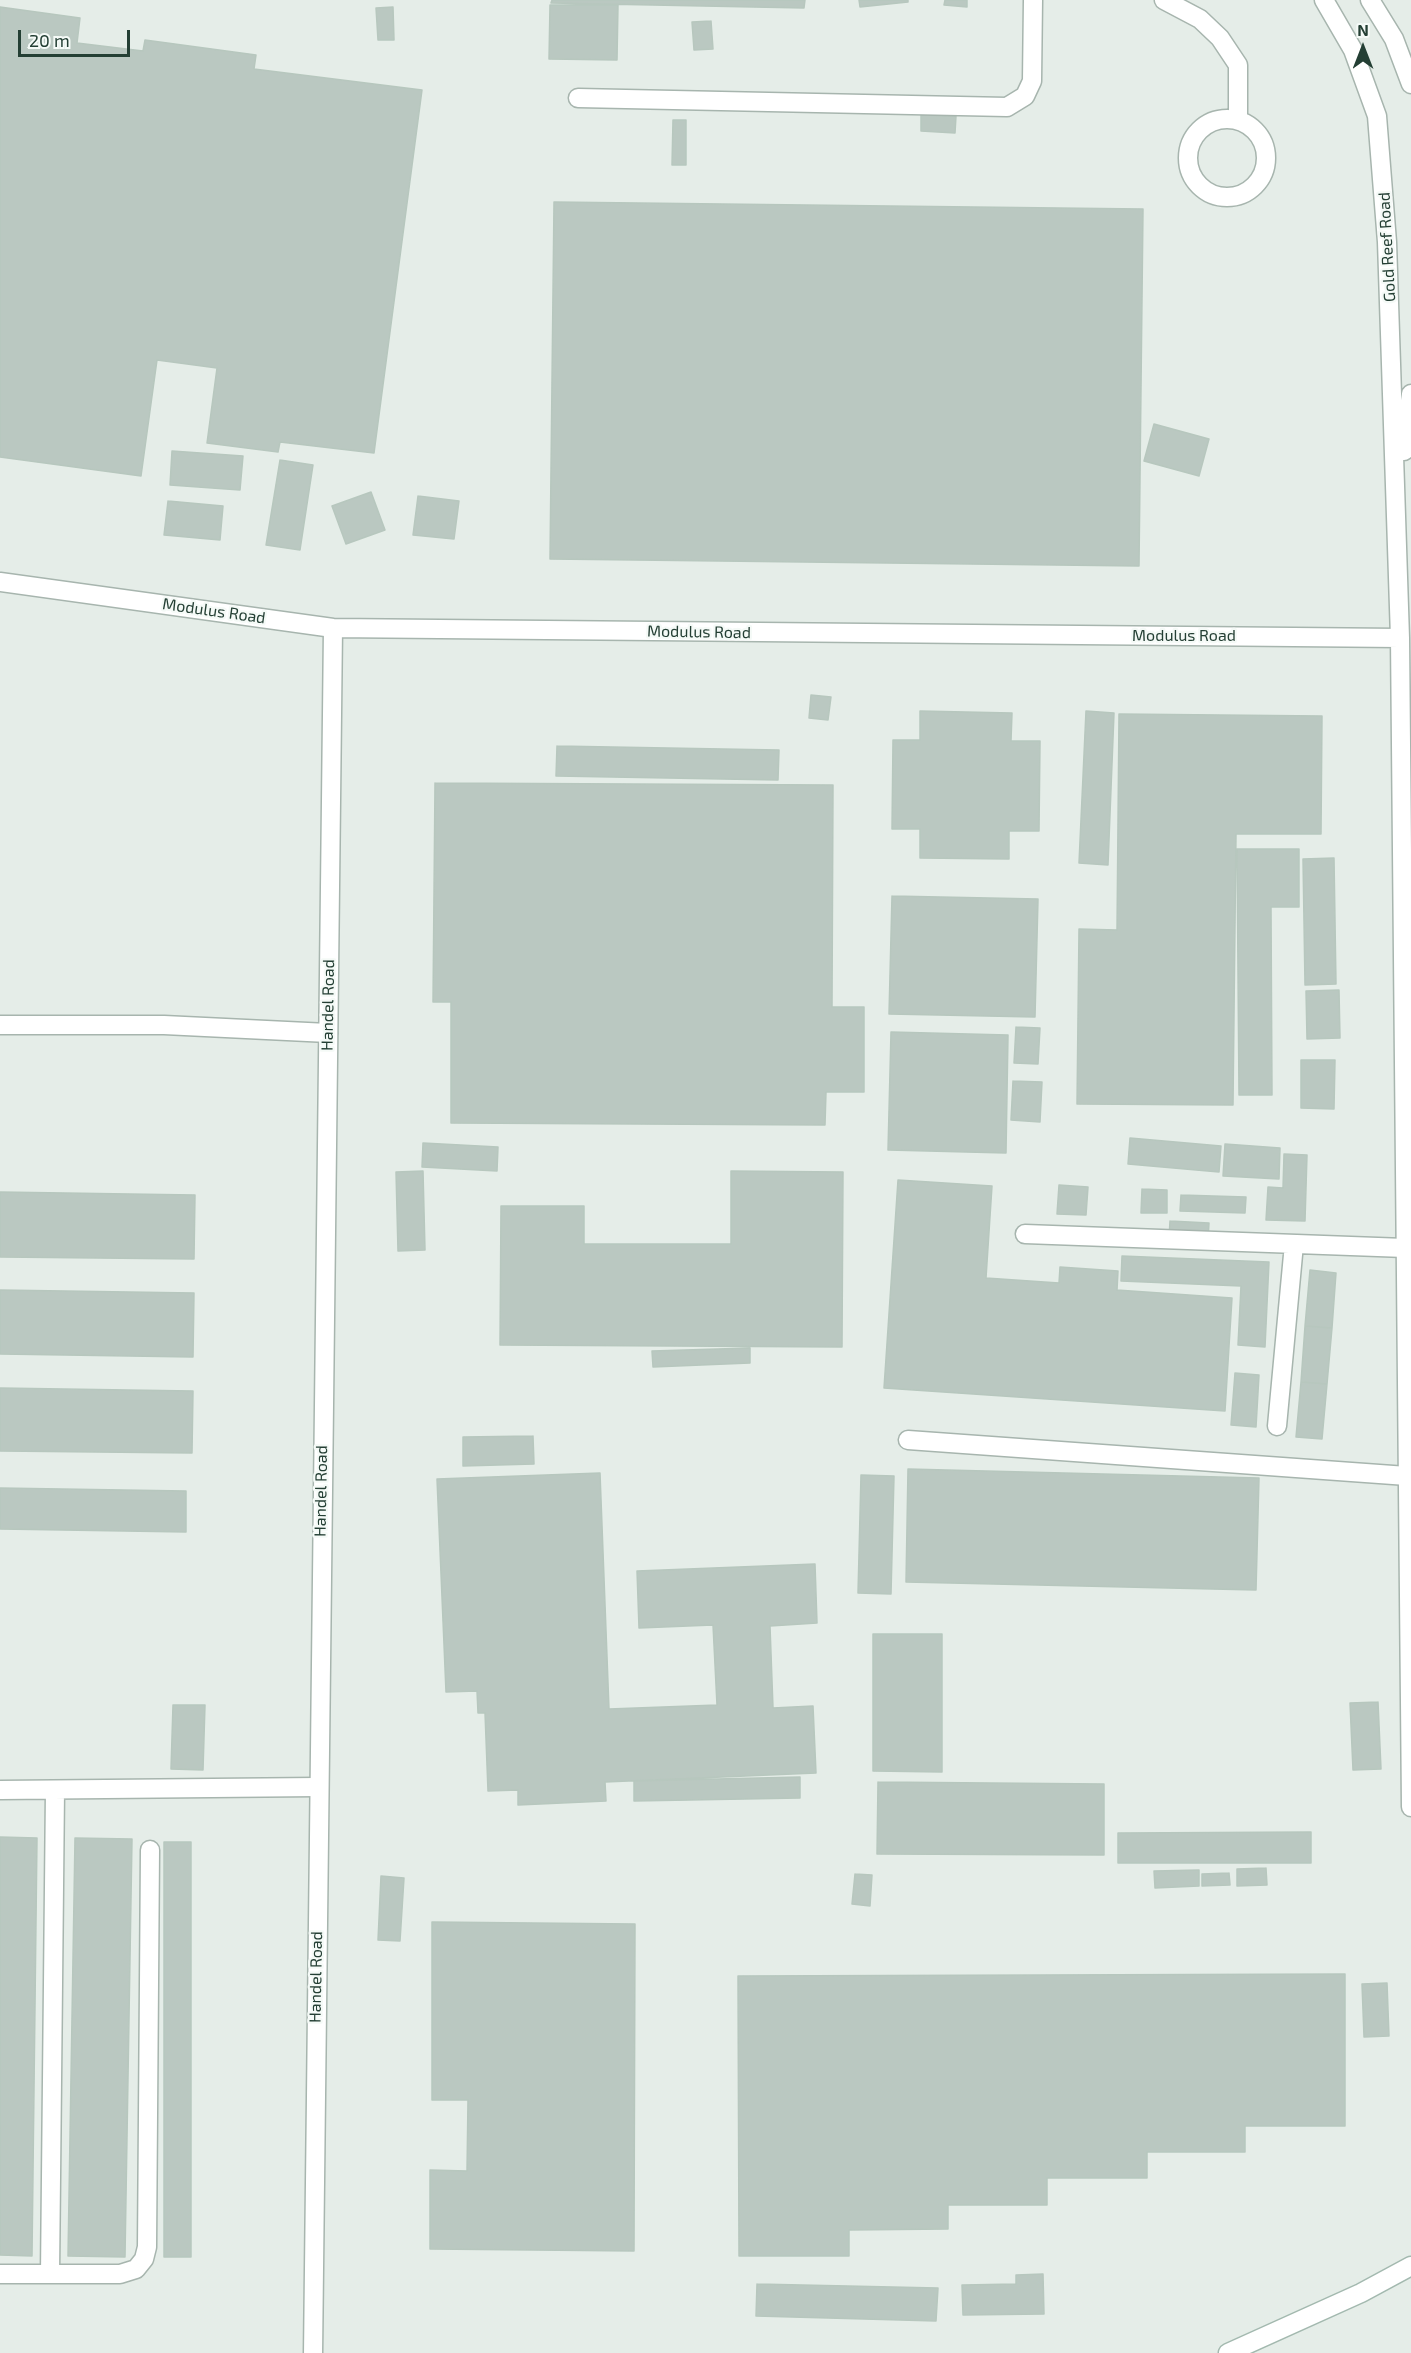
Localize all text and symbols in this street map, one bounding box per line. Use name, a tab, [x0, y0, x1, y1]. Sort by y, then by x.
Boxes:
scale bar	[21, 18, 134, 56]
north arrow	[1333, 18, 1393, 78]
text: N	[1357, 20, 1369, 39]
text: 20 m	[29, 29, 70, 51]
street label: Gold Reef Road	[1375, 192, 1399, 302]
street label: Modulus Road	[161, 594, 267, 628]
street label: Modulus Road	[647, 621, 751, 643]
street label: Modulus Road	[1132, 626, 1236, 646]
street label: Handel Road	[318, 959, 338, 1051]
street label: Handel Road	[311, 1445, 331, 1537]
street label: Handel Road	[306, 1931, 326, 2023]

